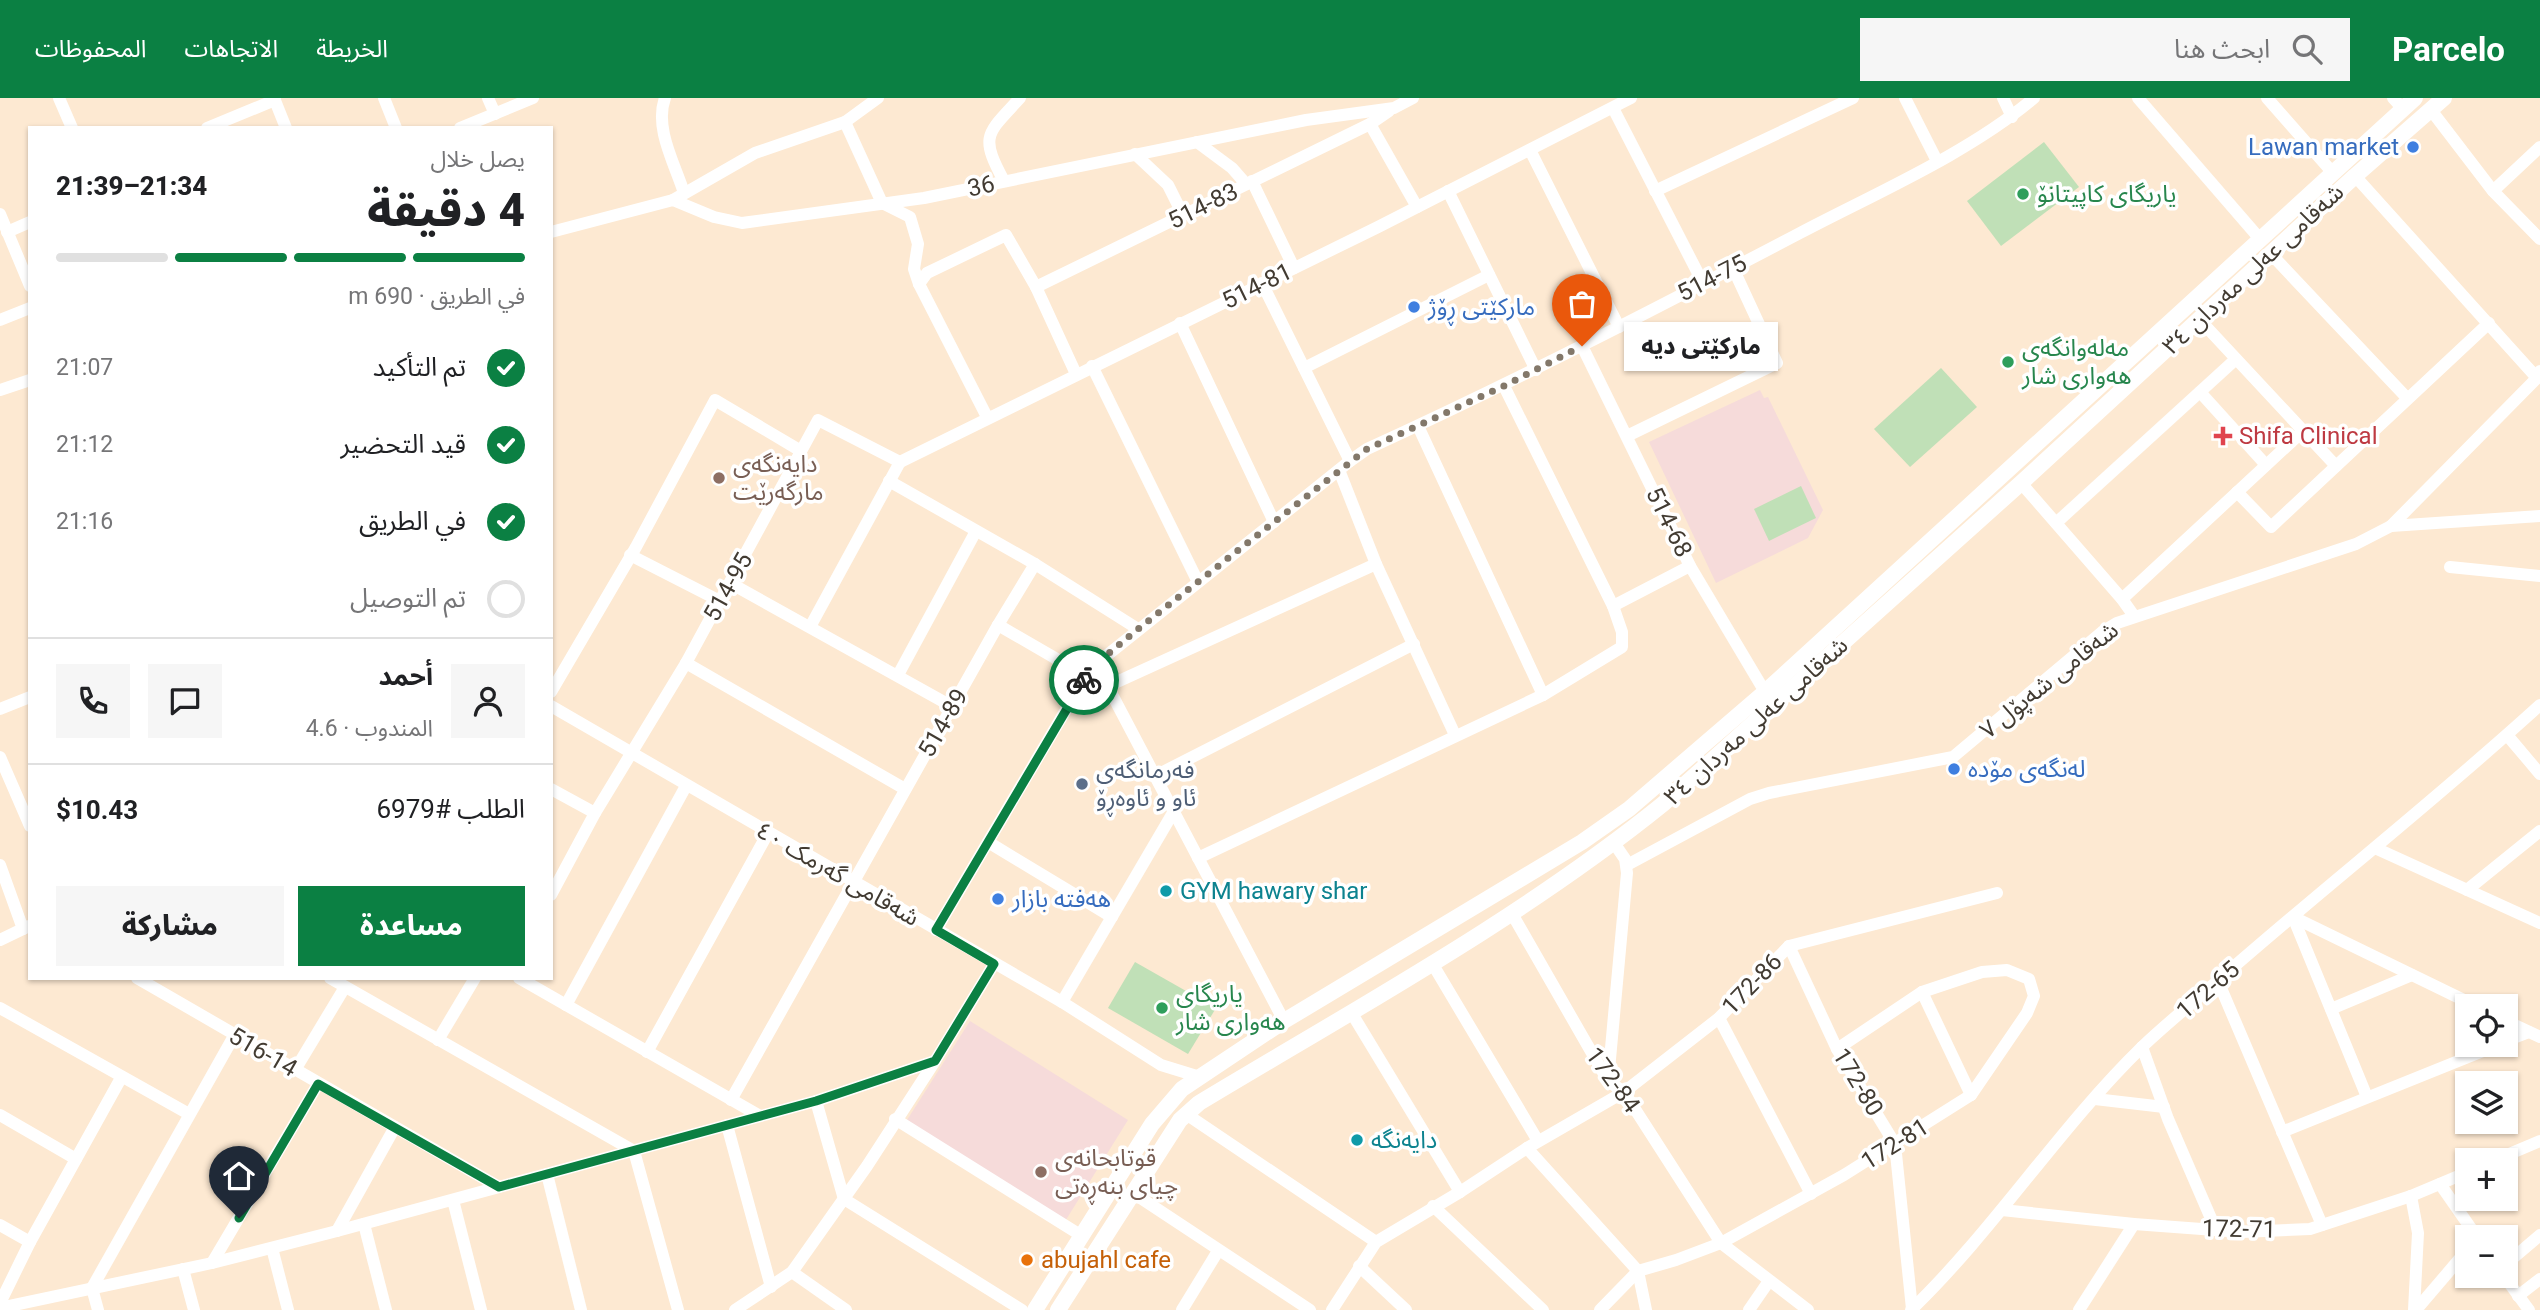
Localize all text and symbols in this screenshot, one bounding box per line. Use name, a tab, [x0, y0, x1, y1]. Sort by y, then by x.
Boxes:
search box	[1860, 18, 2350, 81]
icon: search	[2288, 30, 2326, 68]
text: Parcelo	[2392, 30, 2505, 69]
text: ابحث هنا	[2174, 34, 2270, 64]
text: المحفوظات	[35, 35, 146, 63]
text: الاتجاهات	[184, 35, 278, 63]
text: الخريطة	[316, 35, 388, 63]
place label: Lawan market	[2248, 133, 2399, 161]
marker: Lawan market	[2405, 139, 2421, 155]
text: يصل خلال	[430, 146, 525, 173]
street label: 36	[965, 170, 997, 202]
text: 21:34–21:39	[56, 171, 207, 201]
street label: 514-83	[1164, 177, 1242, 235]
street label: شەقامی عەلی مەردان ٣٤	[2157, 178, 2349, 360]
place label: یاریگای کاپیتانۆ	[2037, 180, 2177, 209]
text: 4 دقيقة	[367, 183, 525, 237]
marker: یاریگای کاپیتانۆ	[2015, 186, 2031, 202]
street label: 514-75	[1673, 249, 1751, 307]
street label: 514-81	[1218, 257, 1296, 315]
pin	[1552, 274, 1612, 346]
text: في الطريق · 690 m	[348, 283, 525, 310]
icon: bag	[1563, 285, 1601, 323]
place label: مارکێتی ڕۆژ	[1427, 293, 1535, 327]
marker: مارکێتی ڕۆژ	[1406, 299, 1422, 315]
callout: مارکێتی دیە	[1624, 322, 1778, 370]
text: مارکێتی دیە	[1641, 333, 1761, 360]
place label: مەلەوانگەی هەواری شار	[2021, 334, 2132, 390]
icon: check	[487, 349, 525, 387]
text: تم التأكيد	[373, 352, 466, 382]
text: 21:07	[56, 354, 113, 381]
marker: مەلەوانگەی هەواری شار	[2000, 354, 2016, 370]
place label: Shifa Clinical	[2239, 422, 2378, 450]
icon: check	[487, 426, 525, 464]
marker: Shifa Clinical	[2213, 426, 2233, 446]
text: قيد التحضير	[341, 429, 466, 459]
text: 21:12	[56, 431, 113, 458]
place label: دایەنگەی مارگەرێت	[733, 450, 823, 506]
marker: دایەنگەی مارگەرێت	[711, 470, 727, 486]
street label: 514-68	[1640, 483, 1698, 561]
icon: check	[487, 503, 525, 541]
text: في الطريق	[359, 506, 466, 536]
text: 21:16	[56, 508, 113, 535]
street label: 514-95	[698, 548, 758, 626]
text: تم التوصيل	[350, 583, 466, 613]
street label: شەقامی شەپۆل ٧	[1974, 616, 2125, 745]
street label: شەقامی عەلی مەردان ٣٤	[1658, 631, 1854, 811]
courier	[1049, 645, 1119, 715]
text: أحمد	[379, 661, 433, 691]
icon: bike	[1065, 661, 1103, 699]
button: phone	[56, 664, 130, 738]
button: chat	[148, 664, 222, 738]
button: person	[451, 664, 525, 738]
street label: 514-89	[912, 684, 974, 762]
text: المندوب · 4.6	[306, 715, 433, 742]
place label: لەنگەی مۆدە	[1968, 755, 2086, 783]
place label: فەرمانگەی ئاو و ئاوەڕۆ	[1096, 756, 1196, 818]
marker: لەنگەی مۆدە	[1946, 761, 1962, 777]
marker: فەرمانگەی ئاو و ئاوەڕۆ	[1074, 776, 1090, 792]
text: الطلب #6979	[376, 794, 525, 824]
text: $10.43	[56, 795, 138, 825]
street label: شەقامی گەرمک ٤٠	[752, 816, 924, 932]
place label: GYM hawary shar	[1180, 877, 1367, 905]
marker: GYM hawary shar	[1158, 883, 1174, 899]
place label: هەفتە بازار	[1011, 885, 1111, 913]
button: مشاركة	[56, 886, 284, 966]
button: مساعدة	[298, 886, 525, 966]
marker: هەفتە بازار	[990, 891, 1006, 907]
street label: 172-86	[1716, 948, 1788, 1020]
street label: 172-65	[2171, 955, 2245, 1025]
place label: یاریگای هەواری شار	[1175, 980, 1286, 1036]
map controls	[2455, 994, 2518, 1288]
button: locate	[2455, 994, 2518, 1057]
marker: یاریگای هەواری شار	[1154, 1000, 1170, 1016]
street label: 516-14	[224, 1021, 302, 1083]
street label: 172-84	[1580, 1042, 1646, 1118]
street label: 172-80	[1827, 1043, 1889, 1121]
button: layers	[2455, 1071, 2518, 1134]
street label: 172-81	[1856, 1112, 1934, 1176]
place label: دایەنگە	[1371, 1126, 1437, 1154]
marker: دایەنگە	[1349, 1132, 1365, 1148]
place label: قوتابحانەی چیای بنەڕەتی	[1055, 1144, 1178, 1206]
pin	[209, 1146, 269, 1218]
button: +	[2455, 1148, 2518, 1211]
icon: home	[220, 1157, 258, 1195]
marker: قوتابحانەی چیای بنەڕەتی	[1033, 1164, 1049, 1180]
street label: 172-71	[2202, 1214, 2276, 1244]
button: −	[2455, 1225, 2518, 1288]
place label: abujahl cafe	[1041, 1246, 1171, 1274]
marker: abujahl cafe	[1019, 1252, 1035, 1268]

